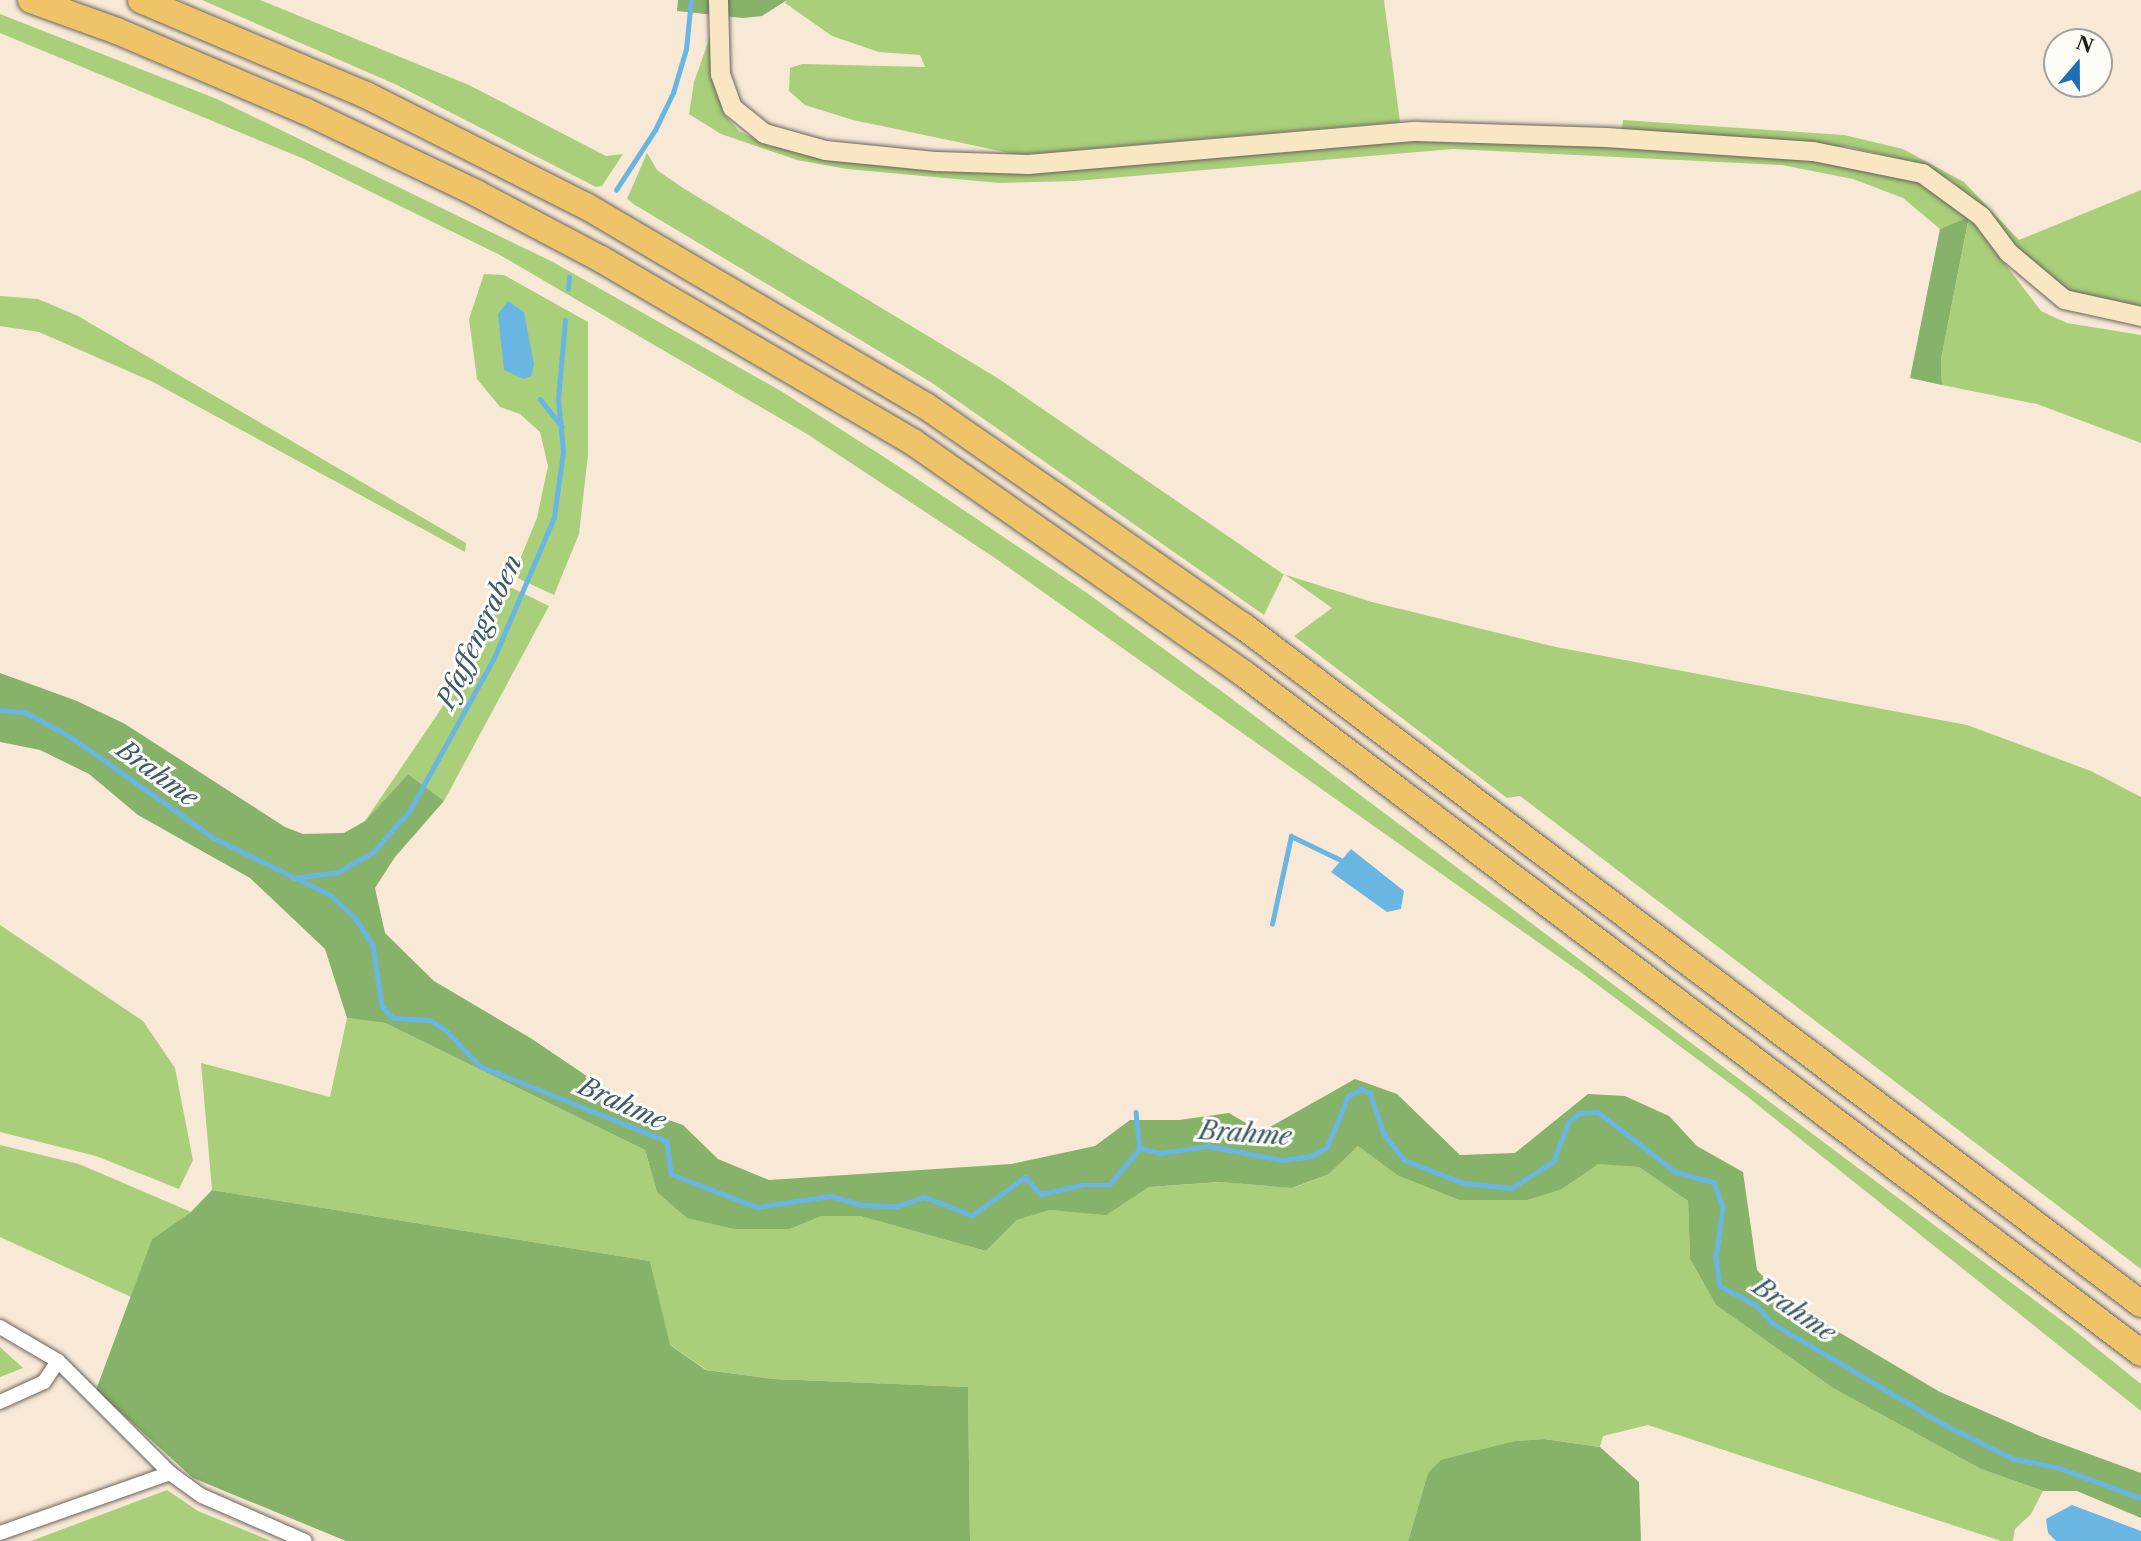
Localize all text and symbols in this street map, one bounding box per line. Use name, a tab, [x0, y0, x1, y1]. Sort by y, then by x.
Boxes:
north arrow	[2043, 28, 2113, 98]
text: N	[2073, 31, 2096, 58]
water label: Pfaffengraben	[431, 550, 529, 714]
water label: Brahme	[110, 734, 204, 814]
water label: Brahme	[573, 1071, 671, 1137]
water label: Brahme	[1198, 1115, 1292, 1153]
water label: Brahme	[1747, 1271, 1841, 1349]

